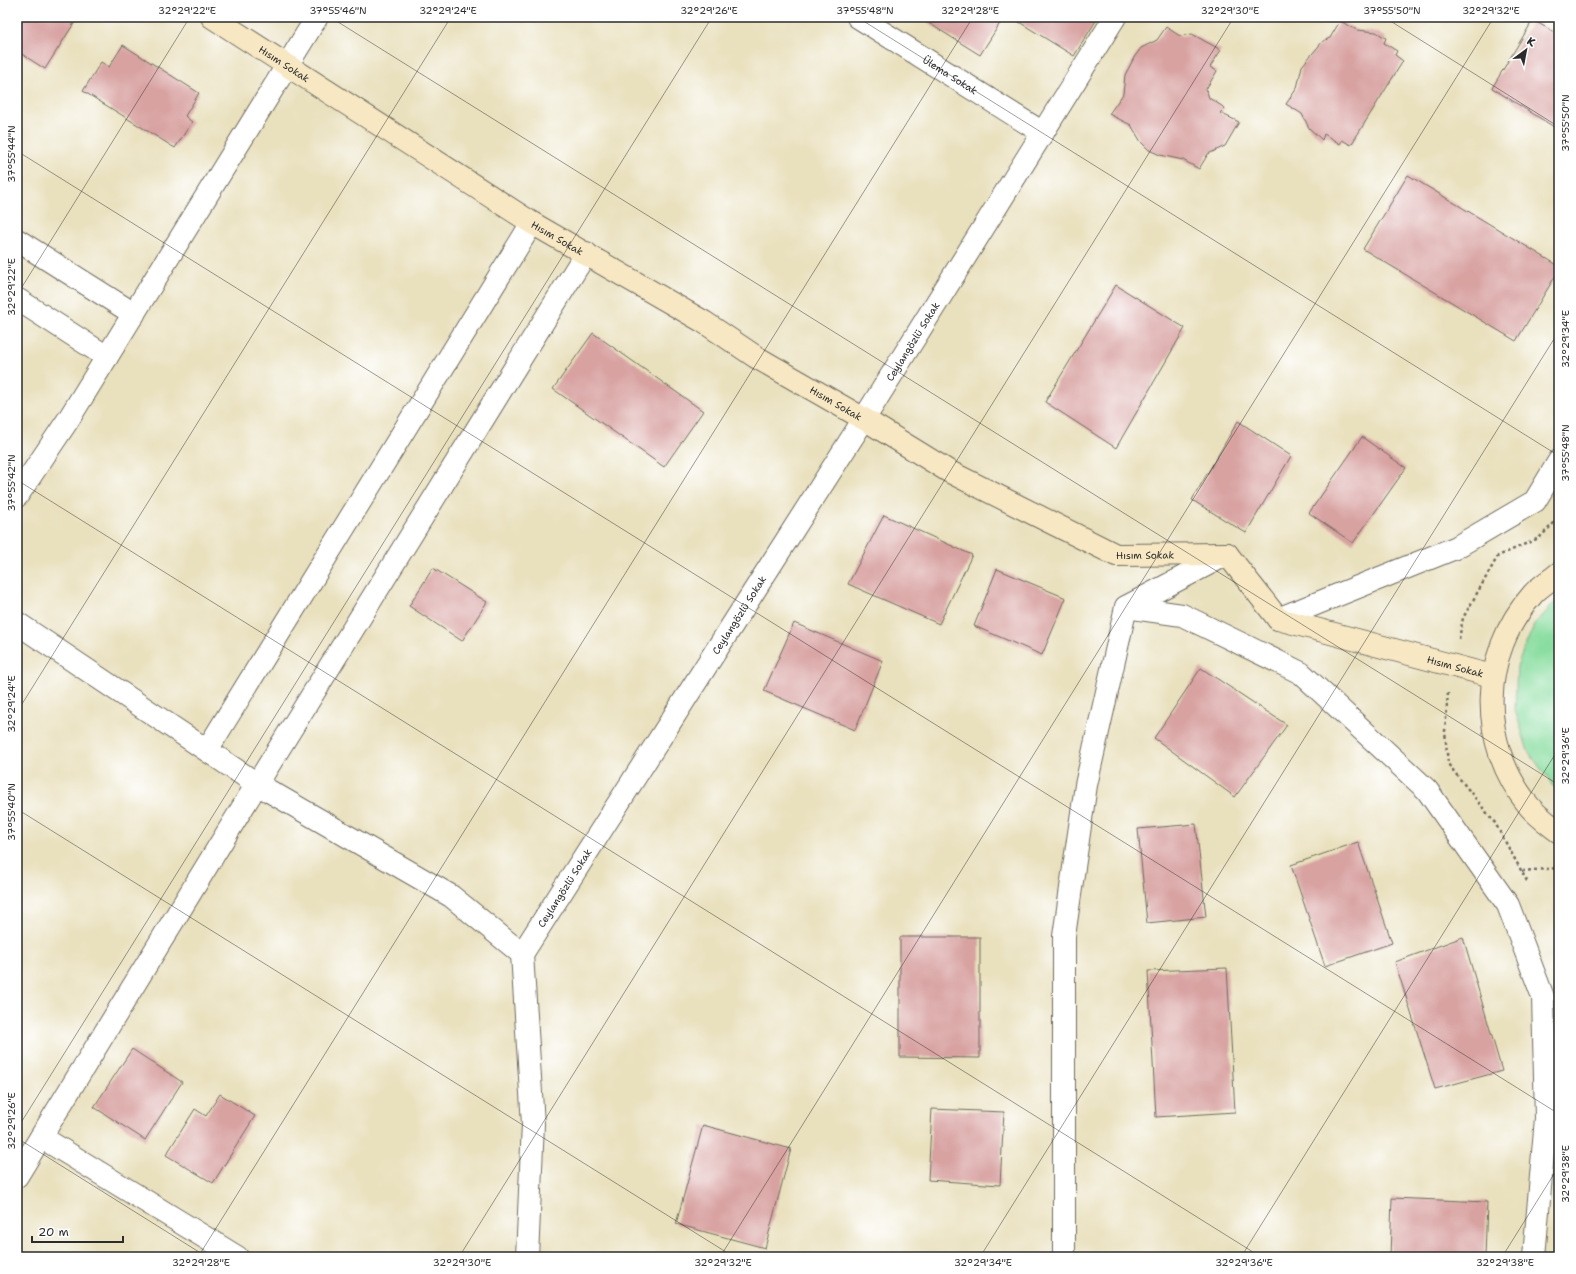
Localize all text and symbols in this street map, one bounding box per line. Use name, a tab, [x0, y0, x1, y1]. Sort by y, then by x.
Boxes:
text: 32°29'22"E	[158, 4, 216, 17]
text: 37°55'46"N	[309, 4, 367, 17]
text: 32°29'24"E	[419, 4, 477, 17]
text: 32°29'26"E	[680, 4, 738, 17]
text: 37°55'48"N	[836, 4, 894, 17]
text: 32°29'28"E	[941, 4, 999, 17]
text: 32°29'30"E	[1201, 4, 1259, 17]
text: 37°55'50"N	[1363, 4, 1421, 17]
text: 32°29'32"E	[1462, 4, 1520, 17]
north arrow	[1506, 30, 1546, 70]
text: K	[1524, 34, 1539, 51]
street label: Hısım Sokak	[256, 42, 312, 85]
street label: Ülema Sokak	[921, 53, 980, 97]
text: 37°55'50"N	[1559, 94, 1572, 152]
text: 37°55'44"N	[5, 125, 18, 183]
street label: Hısım Sokak	[529, 218, 586, 258]
text: 32°29'22"E	[5, 258, 18, 316]
street label: Ceylangözlü Sokak	[883, 299, 942, 383]
text: 32°29'34"E	[1559, 310, 1572, 368]
street label: Hısım Sokak	[808, 383, 865, 423]
text: 37°55'48"N	[1559, 424, 1572, 482]
text: 37°55'42"N	[5, 454, 18, 512]
street label: Hısım Sokak	[1116, 548, 1175, 561]
street label: Ceylangözlü Sokak	[709, 573, 769, 657]
street label: Hısım Sokak	[1426, 652, 1485, 680]
text: 32°29'24"E	[5, 675, 18, 733]
text: 32°29'36"E	[1559, 727, 1572, 785]
text: 37°55'40"N	[5, 783, 18, 841]
street label: Ceylangözlü Sokak	[534, 846, 594, 930]
text: 32°29'26"E	[5, 1092, 18, 1150]
text: 32°29'38"E	[1559, 1145, 1572, 1203]
scale bar	[32, 1218, 123, 1244]
text: 20 m	[38, 1224, 69, 1240]
text: 32°29'28"E	[172, 1256, 230, 1269]
text: 32°29'30"E	[433, 1256, 491, 1269]
text: 32°29'32"E	[694, 1256, 752, 1269]
text: 32°29'34"E	[954, 1256, 1012, 1269]
text: 32°29'36"E	[1215, 1256, 1273, 1269]
text: 32°29'38"E	[1476, 1256, 1534, 1269]

